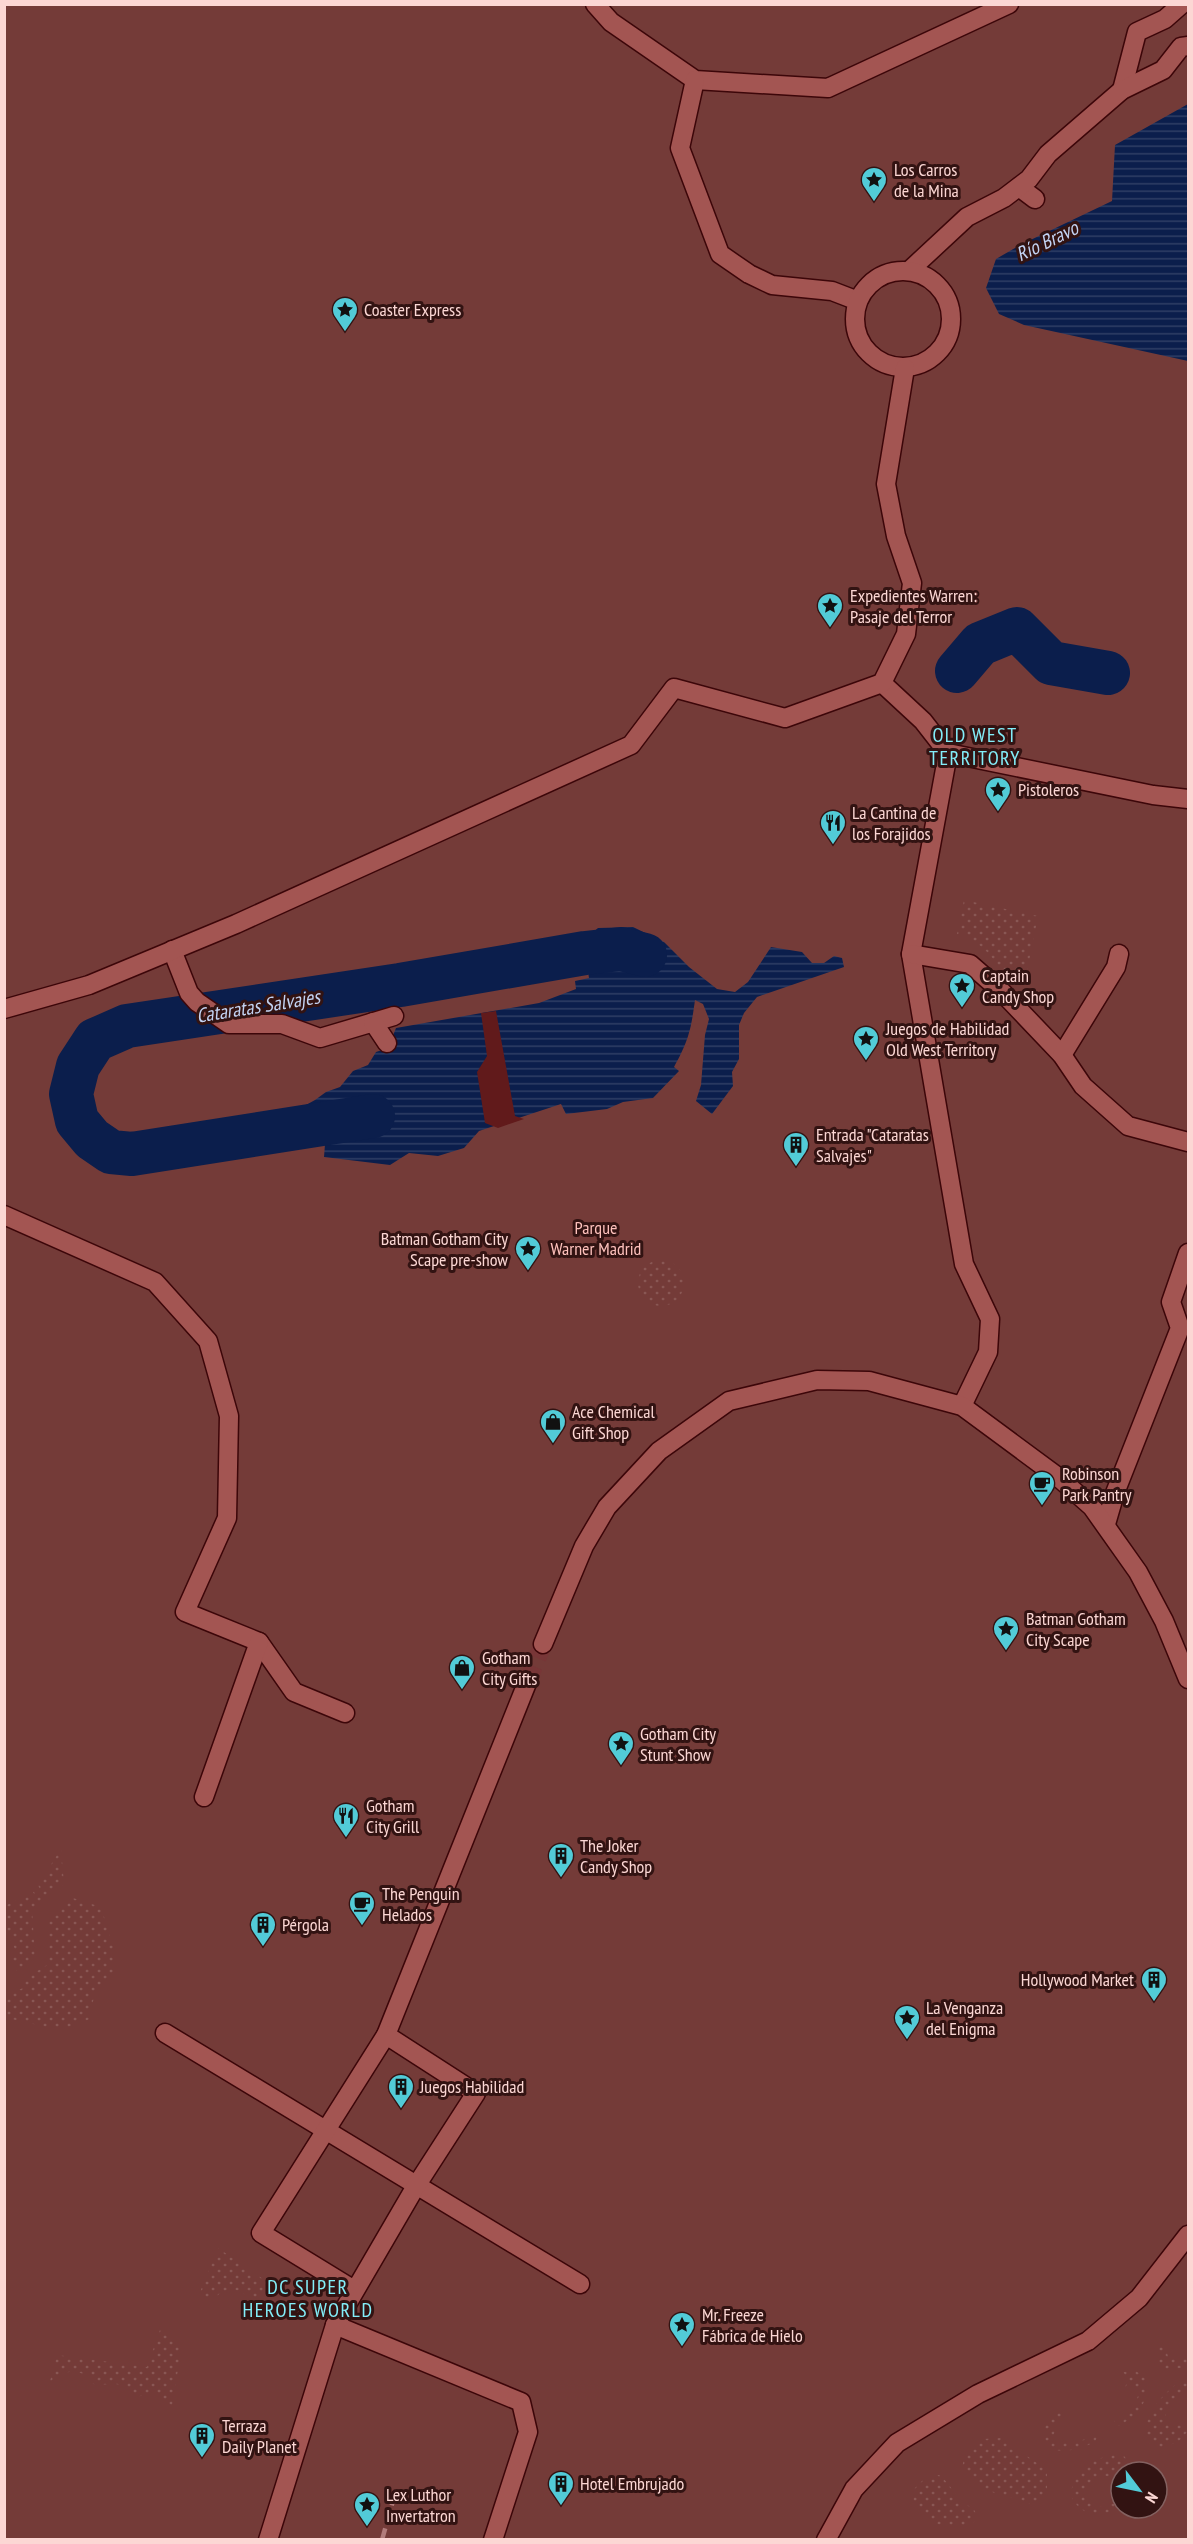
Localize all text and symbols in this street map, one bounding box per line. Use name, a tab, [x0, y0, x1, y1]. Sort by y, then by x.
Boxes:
place label: Los Carros de la Mina	[894, 158, 959, 202]
place icon: Los Carros de la Mina	[859, 165, 889, 203]
water label: Río Bravo	[1012, 214, 1084, 267]
place icon: Coaster Express	[330, 295, 360, 333]
place label: Coaster Express	[364, 298, 461, 321]
place label: Expedientes Warren: Pasaje del Terror	[850, 584, 977, 628]
place icon: Expedientes Warren: Pasaje del Terror	[815, 591, 845, 629]
district label: OLD WEST TERRITORY	[929, 722, 1021, 771]
place icon: Pistoleros	[983, 775, 1013, 813]
place label: Pistoleros	[1018, 778, 1079, 801]
place label: La Cantina de los Forajidos	[852, 801, 936, 845]
restaurant icon: La Cantina de los Forajidos	[818, 808, 848, 846]
place label: Captain Candy Shop	[982, 964, 1054, 1008]
place icon: Captain Candy Shop	[947, 971, 977, 1009]
water label: Cataratas Salvajes	[194, 983, 324, 1029]
place label: Juegos de Habilidad Old West Territory	[885, 1017, 1009, 1061]
place icon: Juegos de Habilidad Old West Territory	[851, 1024, 881, 1062]
place label: Entrada "Cataratas Salvajes"	[816, 1123, 929, 1167]
building icon: Entrada "Cataratas Salvajes"	[781, 1130, 811, 1168]
park label: Parque Warner Madrid	[551, 1216, 641, 1260]
place label: Batman Gotham City Scape pre-show	[381, 1227, 508, 1271]
place icon: Batman Gotham City Scape pre-show	[513, 1234, 543, 1272]
place label: Ace Chemical Gift Shop	[572, 1400, 655, 1444]
shop icon: Ace Chemical Gift Shop	[538, 1407, 568, 1445]
place label: Robinson Park Pantry	[1062, 1462, 1132, 1506]
cafe icon: Robinson Park Pantry	[1027, 1469, 1057, 1507]
place label: Batman Gotham City Scape	[1026, 1607, 1126, 1651]
place icon: Batman Gotham City Scape	[991, 1614, 1021, 1652]
place label: Gotham City Gifts	[482, 1646, 537, 1690]
shop icon: Gotham City Gifts	[447, 1653, 477, 1691]
place label: Gotham City Stunt Show	[640, 1722, 716, 1766]
place icon: Gotham City Stunt Show	[606, 1729, 636, 1767]
place label: Gotham City Grill	[366, 1794, 420, 1838]
restaurant icon: Gotham City Grill	[331, 1801, 361, 1839]
place label: The Joker Candy Shop	[580, 1834, 652, 1878]
building icon: The Joker Candy Shop	[546, 1841, 576, 1879]
place label: The Penguin Helados	[382, 1882, 460, 1926]
cafe icon: The Penguin Helados	[347, 1889, 377, 1927]
building icon: Pérgola	[248, 1910, 278, 1948]
place label: Pérgola	[282, 1913, 329, 1936]
building icon: Hollywood Market	[1139, 1965, 1169, 2003]
place label: Hollywood Market	[1021, 1968, 1134, 1991]
place label: La Venganza del Enigma	[926, 1996, 1003, 2040]
place icon: La Venganza del Enigma	[892, 2003, 922, 2041]
building icon: Juegos Habilidad	[386, 2072, 416, 2110]
place label: Juegos Habilidad	[419, 2075, 524, 2098]
district label: DC SUPER HEROES WORLD	[243, 2274, 373, 2323]
place label: Mr. Freeze Fábrica de Hielo	[702, 2303, 803, 2347]
place icon: Mr. Freeze Fábrica de Hielo	[667, 2310, 697, 2348]
place label: Terraza Daily Planet	[222, 2414, 297, 2458]
building icon: Terraza Daily Planet	[187, 2421, 217, 2459]
north arrow	[1109, 2460, 1169, 2520]
building icon: Hotel Embrujado	[546, 2469, 576, 2507]
place label: Hotel Embrujado	[580, 2472, 685, 2495]
place label: Lex Luthor Invertatron	[386, 2483, 456, 2527]
text: N	[1141, 2489, 1162, 2507]
place icon: Lex Luthor Invertatron	[352, 2490, 382, 2528]

